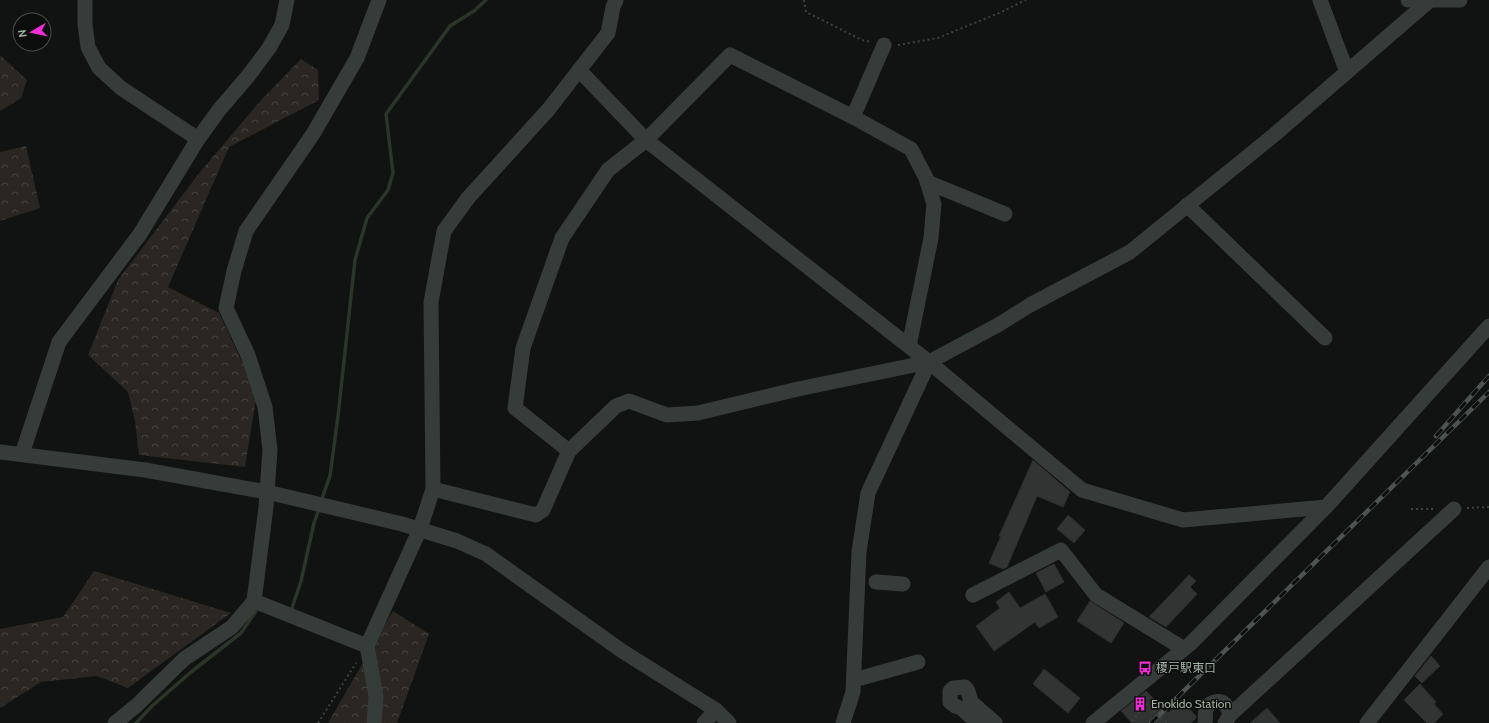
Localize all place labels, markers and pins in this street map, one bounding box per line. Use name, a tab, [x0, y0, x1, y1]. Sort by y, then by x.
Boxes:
bus stop icon: 榎戸駅東口	[1137, 660, 1153, 676]
place label: 榎戸駅東口	[1156, 660, 1216, 675]
building icon: Enokido Station	[1132, 696, 1148, 712]
place label: Enokido Station	[1151, 696, 1231, 711]

